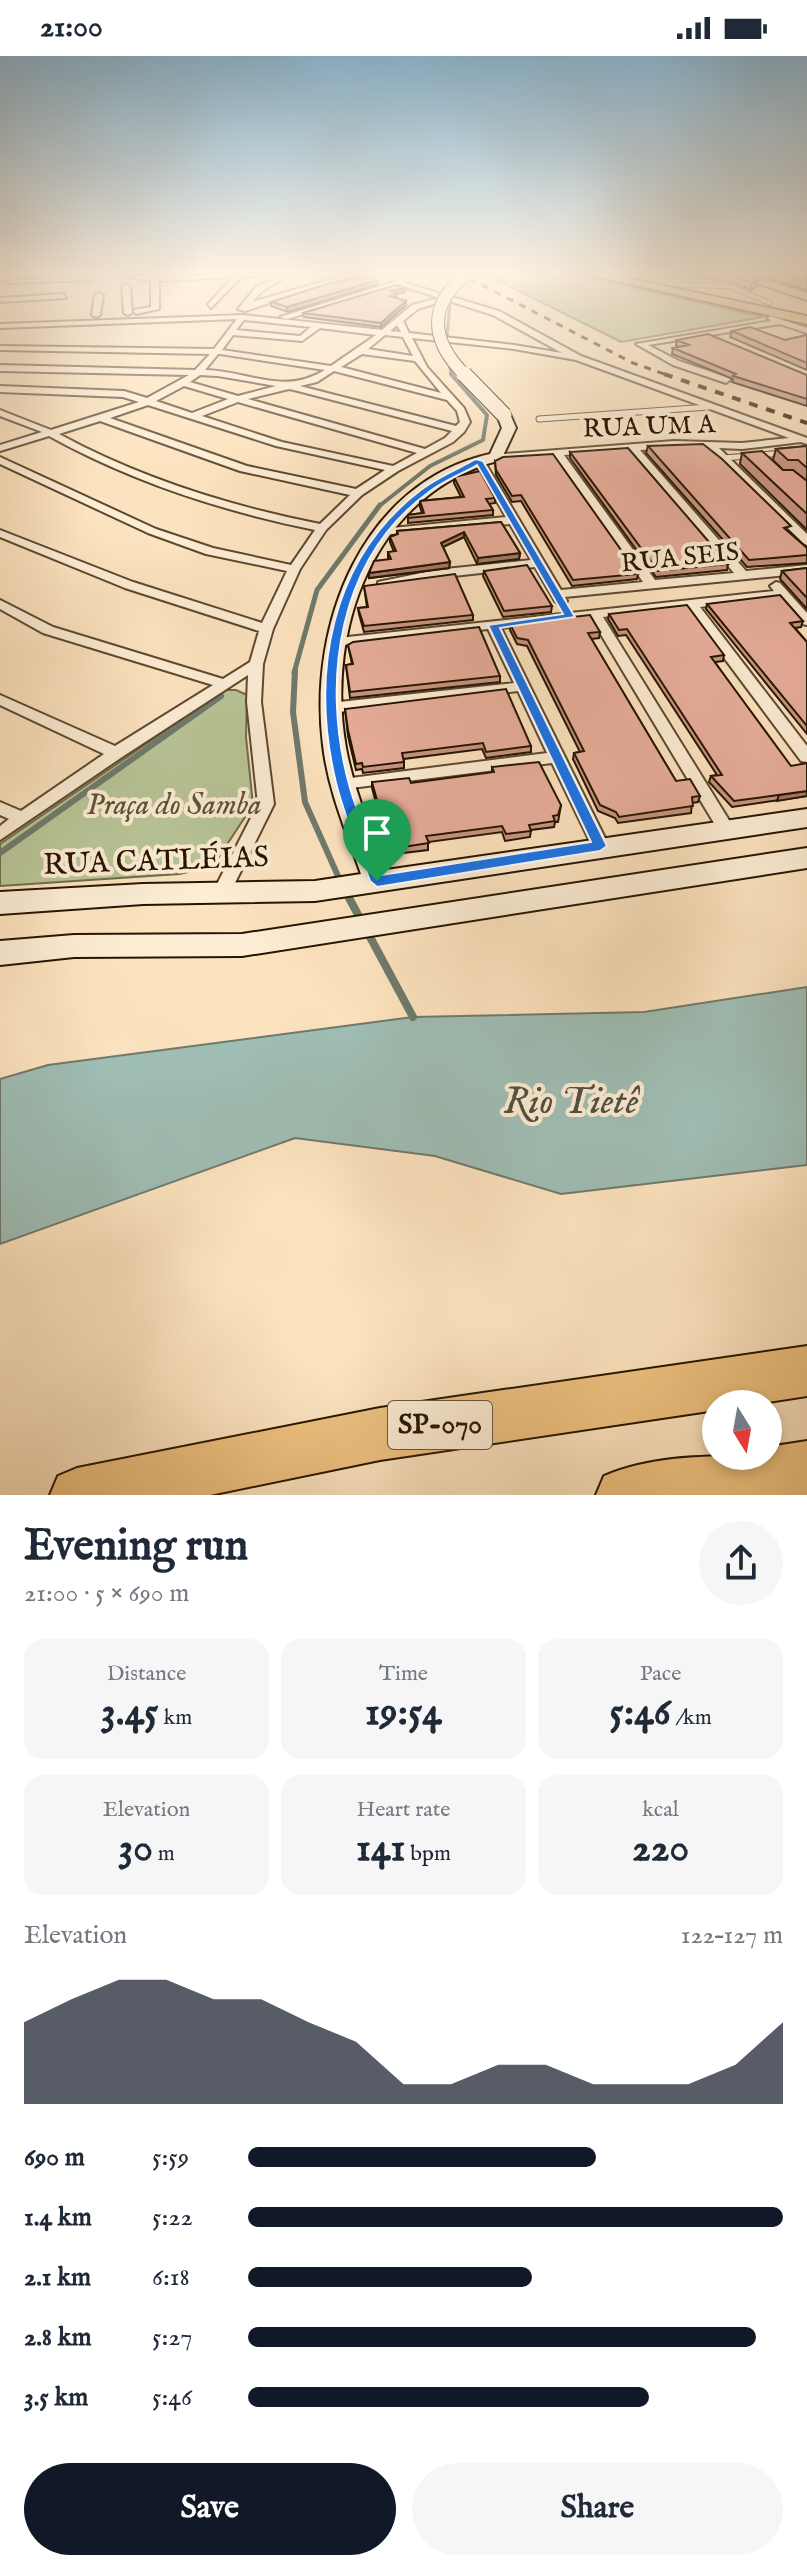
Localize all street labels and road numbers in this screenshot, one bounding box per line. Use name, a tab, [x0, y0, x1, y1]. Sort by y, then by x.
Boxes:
street label: RUA UM A	[582, 408, 717, 446]
street label: RUA SEIS	[619, 535, 741, 581]
street label: RUA CATLÉIAS	[42, 838, 270, 885]
road number: SP-070	[388, 1401, 492, 1449]

